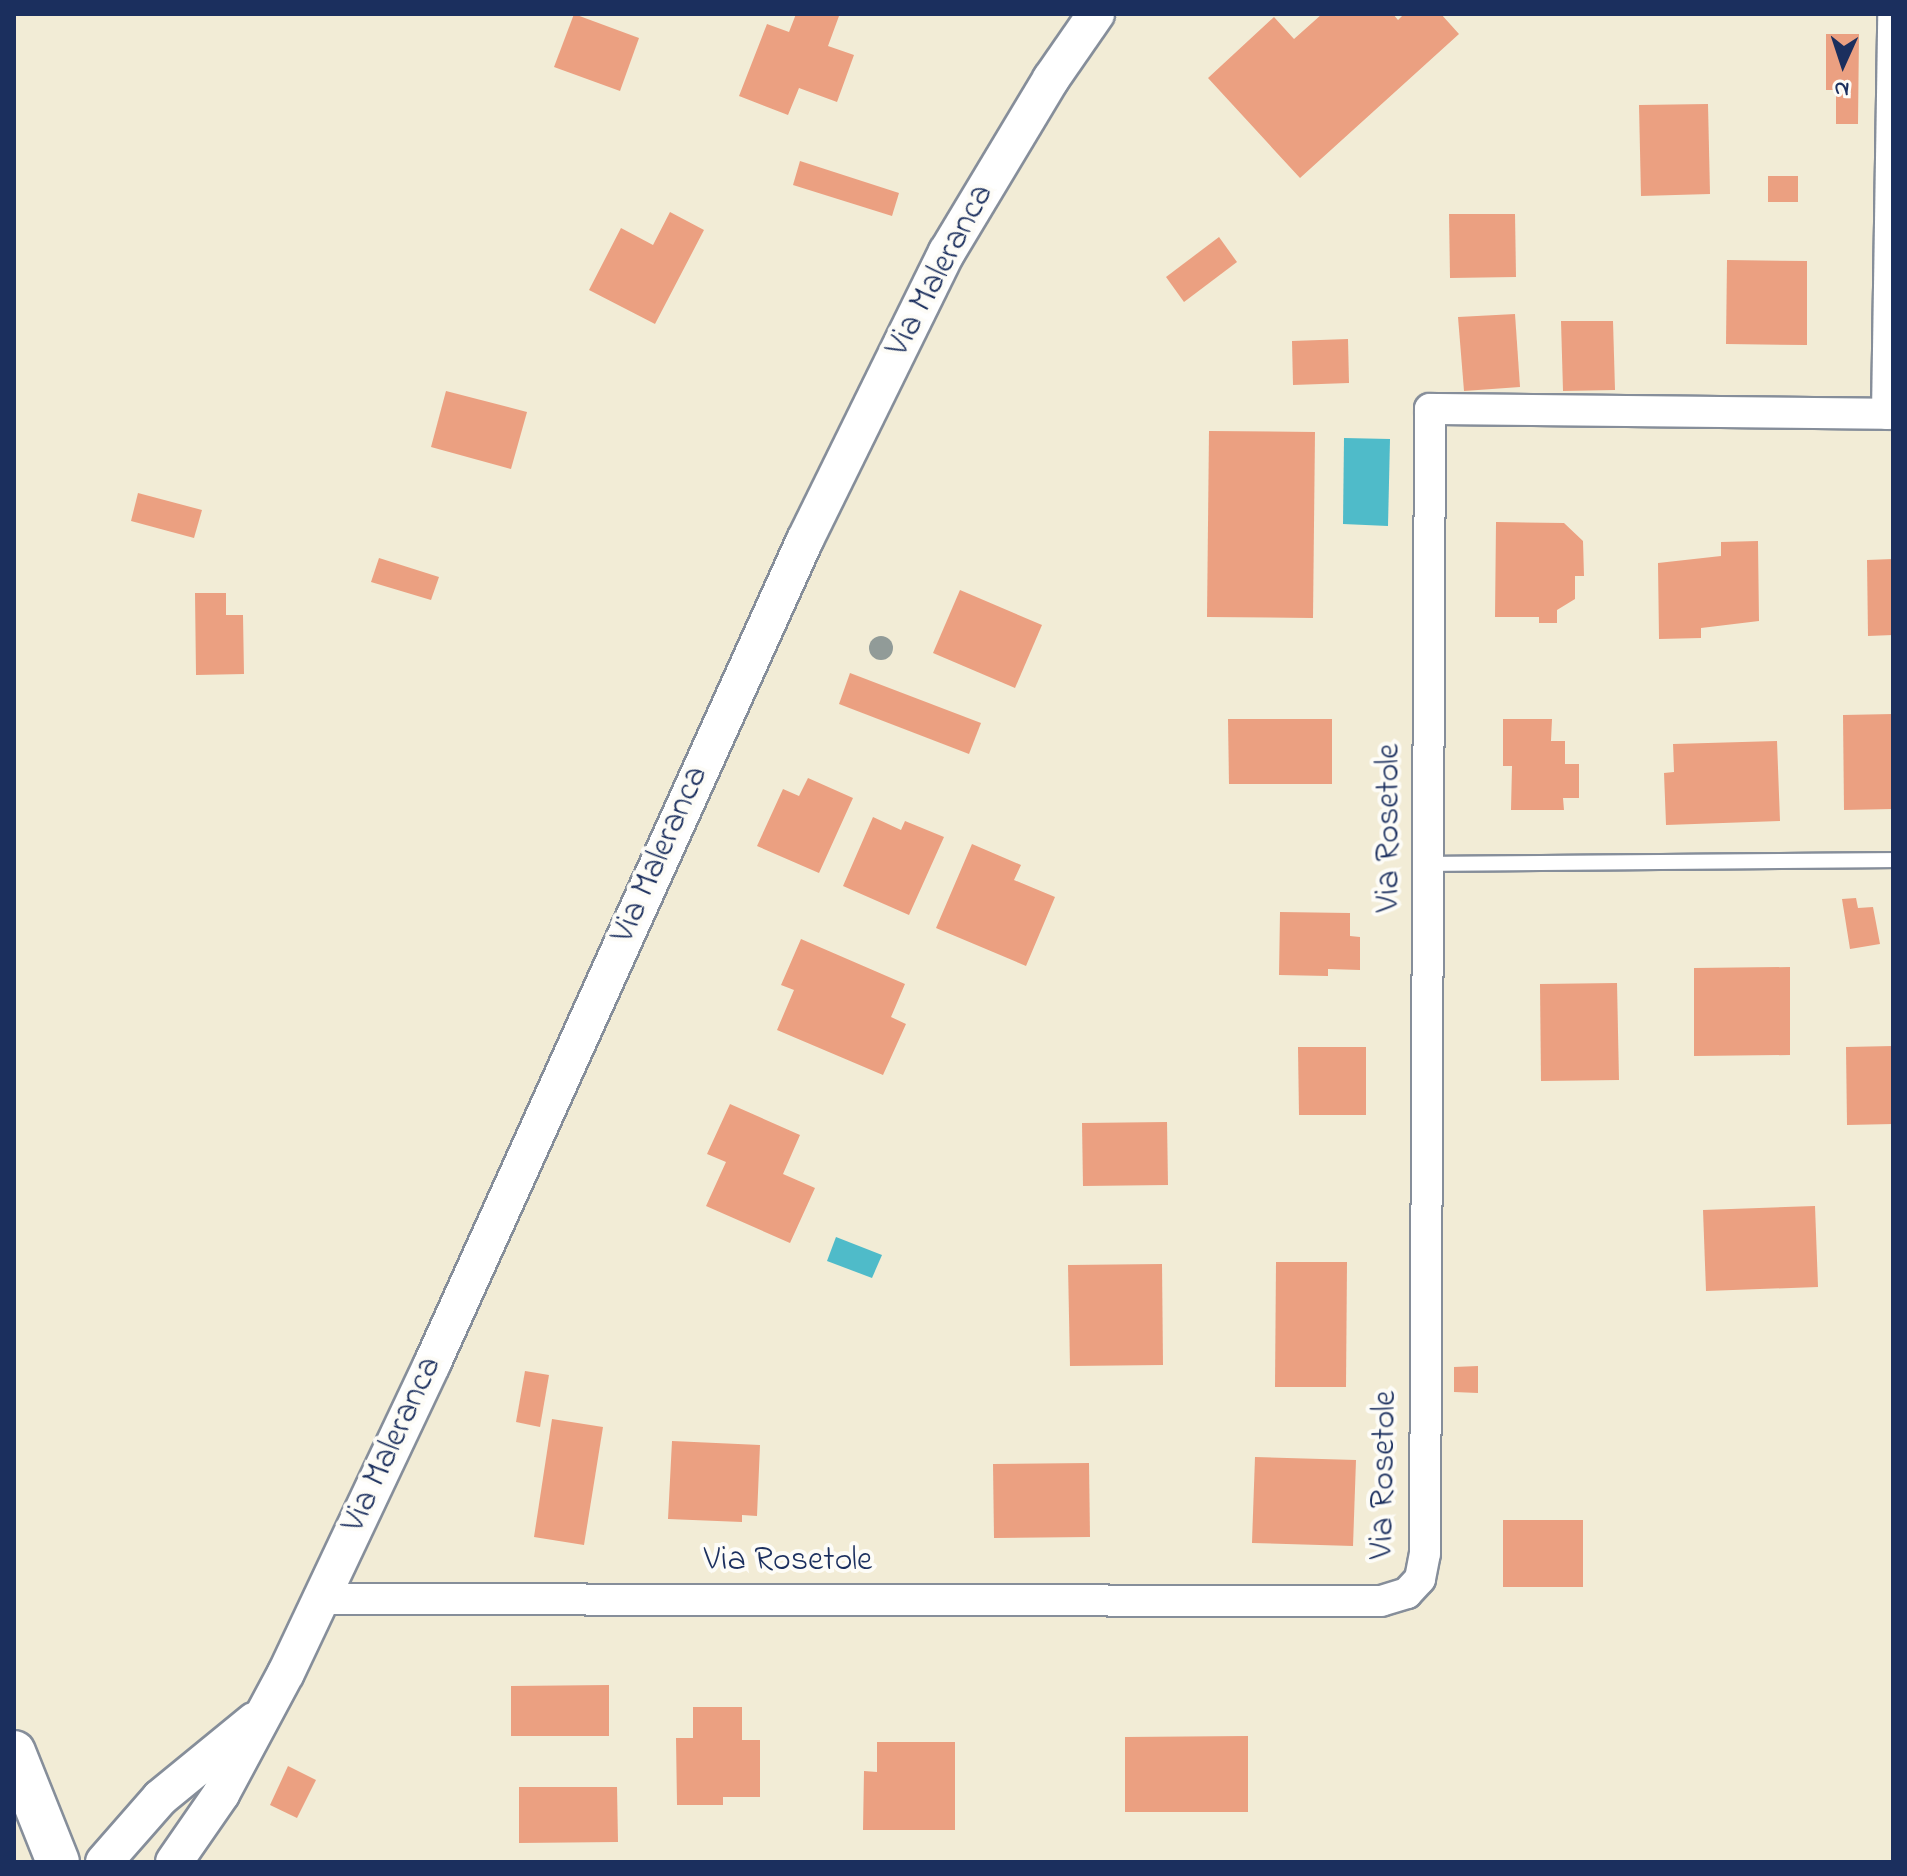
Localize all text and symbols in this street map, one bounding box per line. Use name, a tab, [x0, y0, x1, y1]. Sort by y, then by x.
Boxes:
north arrow	[1803, 24, 1883, 104]
text: N	[1833, 72, 1850, 104]
street label: Via Maleranca	[878, 178, 1004, 364]
street label: Via Rosetole	[1370, 744, 1410, 912]
street label: Via Maleranca	[604, 760, 718, 950]
street label: Via Maleranca	[334, 1350, 452, 1540]
street label: Via Rosetole	[1363, 1390, 1407, 1560]
street label: Via Rosetole	[704, 1542, 872, 1582]

